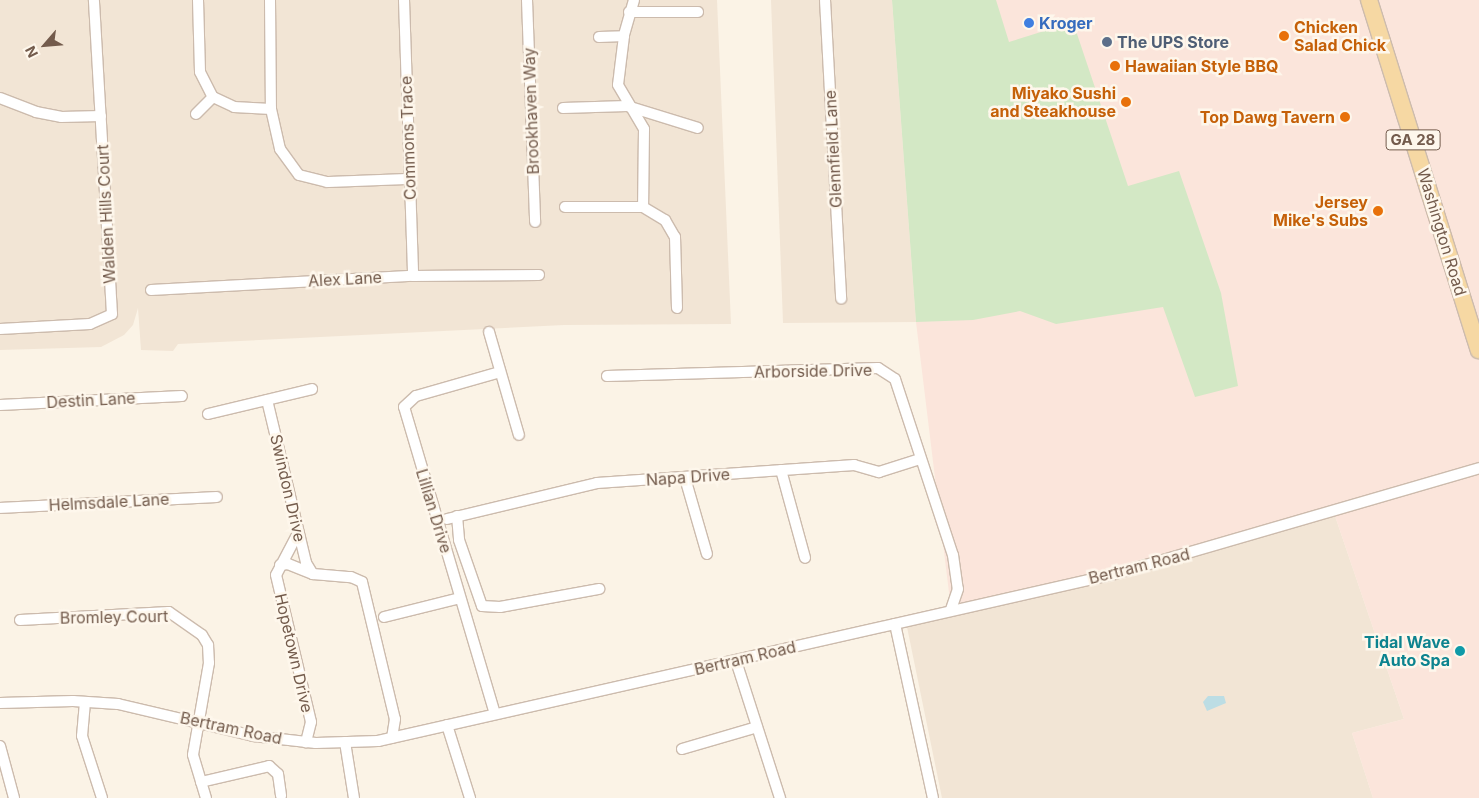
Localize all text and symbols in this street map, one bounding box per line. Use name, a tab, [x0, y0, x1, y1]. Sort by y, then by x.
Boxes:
place label: Kroger	[1039, 13, 1093, 33]
marker: Kroger	[1023, 17, 1035, 29]
place label: Chicken Salad Chick	[1294, 17, 1386, 55]
north arrow	[20, 20, 70, 70]
marker: Chicken Salad Chick	[1278, 30, 1290, 42]
place label: The UPS Store	[1117, 32, 1229, 52]
marker: The UPS Store	[1101, 36, 1113, 48]
text: N	[21, 43, 41, 61]
street label: Brookhaven Way	[519, 47, 543, 175]
place label: Hawaiian Style BBQ	[1125, 56, 1278, 76]
marker: Hawaiian Style BBQ	[1109, 60, 1121, 72]
street label: Commons Trace	[396, 76, 420, 200]
place label: Miyako Sushi and Steakhouse	[990, 83, 1116, 121]
street label: Glennfield Lane	[820, 90, 846, 208]
marker: Miyako Sushi and Steakhouse	[1120, 96, 1132, 108]
place label: Top Dawg Tavern	[1200, 107, 1335, 127]
marker: Top Dawg Tavern	[1339, 111, 1351, 123]
road number: GA 28	[1386, 128, 1440, 152]
street label: Walden Hills Court	[93, 144, 119, 284]
street label: Washington Road	[1413, 166, 1471, 298]
place label: Jersey Mike's Subs	[1273, 192, 1368, 230]
marker: Jersey Mike's Subs	[1372, 205, 1384, 217]
street label: Alex Lane	[308, 267, 382, 291]
street label: Arborside Drive	[754, 360, 872, 382]
street label: Destin Lane	[46, 388, 136, 412]
street label: Swindon Drive	[266, 432, 310, 544]
street label: Napa Drive	[645, 464, 731, 490]
street label: Lillian Drive	[412, 467, 456, 555]
street label: Helmsdale Lane	[48, 489, 170, 515]
street label: Bertram Road	[1087, 544, 1191, 588]
street label: Hopetown Drive	[271, 592, 317, 714]
street label: Bromley Court	[60, 606, 168, 628]
place label: Tidal Wave Auto Spa	[1364, 632, 1450, 670]
street label: Bertram Road	[692, 637, 798, 679]
marker: Tidal Wave Auto Spa	[1454, 645, 1466, 657]
street label: Bertram Road	[178, 708, 284, 748]

